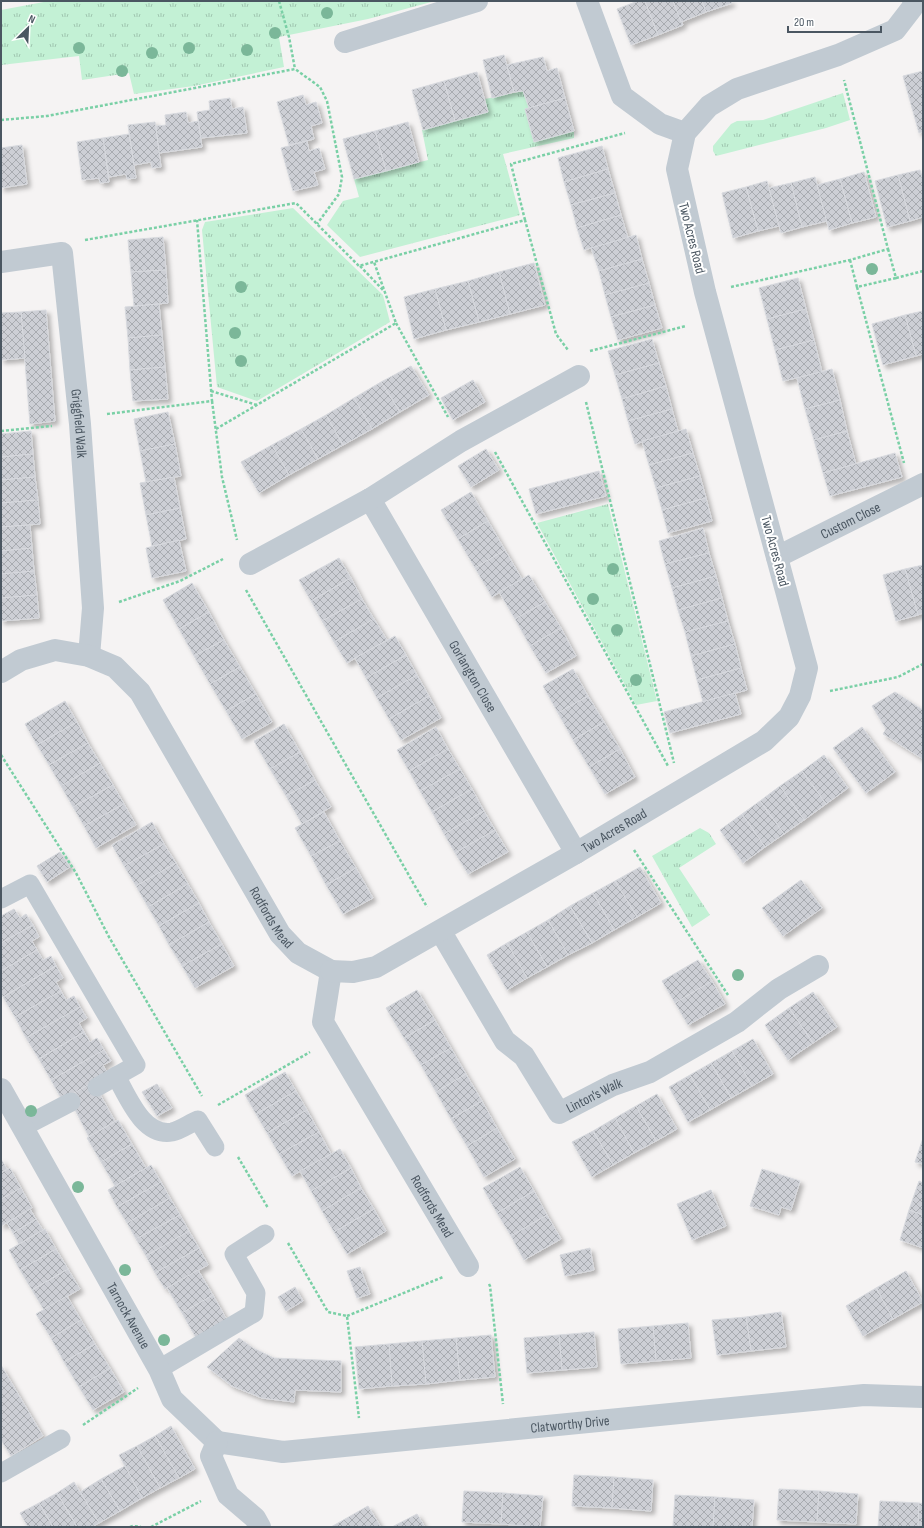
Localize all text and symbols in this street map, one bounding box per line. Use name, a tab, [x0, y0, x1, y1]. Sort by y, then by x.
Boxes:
north arrow	[8, 8, 48, 48]
scale bar	[788, 8, 881, 34]
text: N	[27, 12, 37, 27]
text: 20 m	[794, 15, 814, 30]
street label: Two Acres Road	[675, 201, 709, 275]
street label: Griggfield Walk	[68, 388, 91, 459]
street label: Custom Close	[818, 498, 883, 542]
street label: Two Acres Road	[757, 514, 793, 588]
street label: Gorlangton Close	[446, 637, 501, 715]
street label: Two Acres Road	[578, 804, 650, 856]
street label: Rodfords Mead	[246, 884, 298, 952]
street label: Linton's Walk	[563, 1074, 625, 1116]
street label: Rodfords Mead	[407, 1172, 458, 1241]
street label: Tarnock Avenue	[103, 1279, 154, 1352]
street label: Clatworthy Drive	[530, 1412, 610, 1436]

